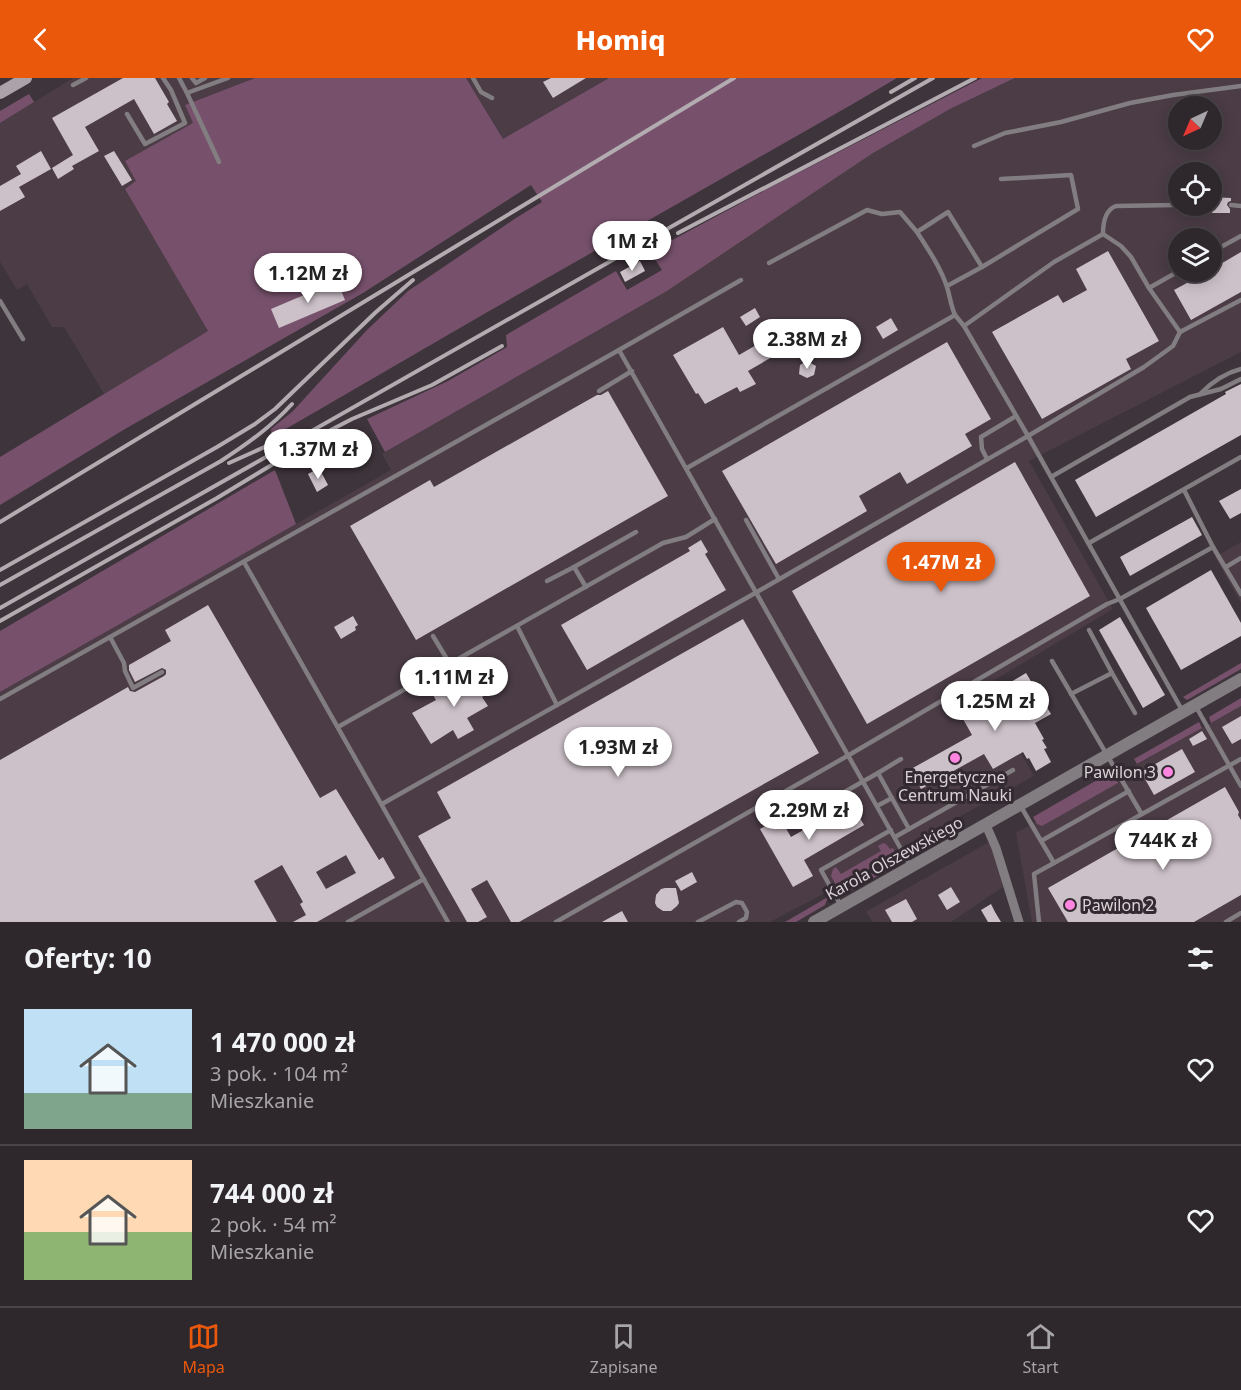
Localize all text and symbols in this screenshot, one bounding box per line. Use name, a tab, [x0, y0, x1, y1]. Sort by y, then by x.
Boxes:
text: Homiq	[576, 21, 665, 58]
icon: back	[24, 23, 57, 56]
icon: heart	[1184, 23, 1217, 56]
north arrow	[1168, 96, 1222, 150]
map controls	[1168, 96, 1222, 282]
button: locate	[1168, 162, 1222, 216]
pin: 1M zł	[590, 221, 674, 272]
text: 1M zł	[606, 227, 658, 254]
button: layers	[1168, 228, 1222, 282]
pin: 1.12M zł	[246, 253, 370, 304]
text: 1.12M zł	[268, 259, 348, 286]
pin: 2.38M zł	[745, 319, 869, 370]
text: 2.38M zł	[767, 325, 847, 352]
pin: 1.37M zł	[256, 429, 380, 480]
text: 1.37M zł	[278, 435, 358, 462]
pin: 1.47M zł	[879, 542, 1003, 593]
text: 1.47M zł	[901, 548, 981, 575]
pin: 1.11M zł	[392, 657, 516, 708]
text: 1.11M zł	[414, 663, 494, 690]
pin: 1.25M zł	[933, 681, 1057, 732]
text: 1.25M zł	[955, 687, 1035, 714]
pin: 1.93M zł	[556, 727, 680, 778]
text: 1.93M zł	[578, 733, 658, 760]
marker: Energetyczne Centrum Nauki	[948, 751, 962, 765]
place label: Pawilon 3	[1084, 761, 1156, 783]
marker: Pawilon 3	[1161, 765, 1175, 779]
place label: Energetyczne Centrum Nauki	[898, 766, 1012, 806]
pin: 2.29M zł	[747, 790, 871, 841]
text: 2.29M zł	[769, 796, 849, 823]
street label: Karola Olszewskiego	[821, 811, 967, 905]
pin: 744K zł	[1108, 820, 1218, 871]
text: 744K zł	[1129, 826, 1197, 853]
place label: Pawilon 2	[1082, 894, 1154, 916]
marker: Pawilon 2	[1063, 898, 1077, 912]
text: Oferty: 10	[24, 940, 152, 976]
icon: filters	[1184, 942, 1217, 975]
text: 1 470 000 zł	[210, 1024, 355, 1060]
icon: home	[72, 1033, 144, 1105]
icon: heart	[1184, 1053, 1217, 1086]
text: 3 pok. · 104 m²	[210, 1060, 348, 1087]
text: Mieszkanie	[210, 1087, 314, 1114]
text: 744 000 zł	[210, 1175, 334, 1211]
icon: home	[72, 1184, 144, 1256]
icon: heart	[1184, 1204, 1217, 1237]
text: 2 pok. · 54 m²	[210, 1211, 337, 1238]
text: Mieszkanie	[210, 1238, 314, 1265]
tab: Mapa	[183, 1320, 225, 1378]
tab: Zapisane	[590, 1320, 658, 1378]
tab: Start	[1023, 1320, 1058, 1378]

